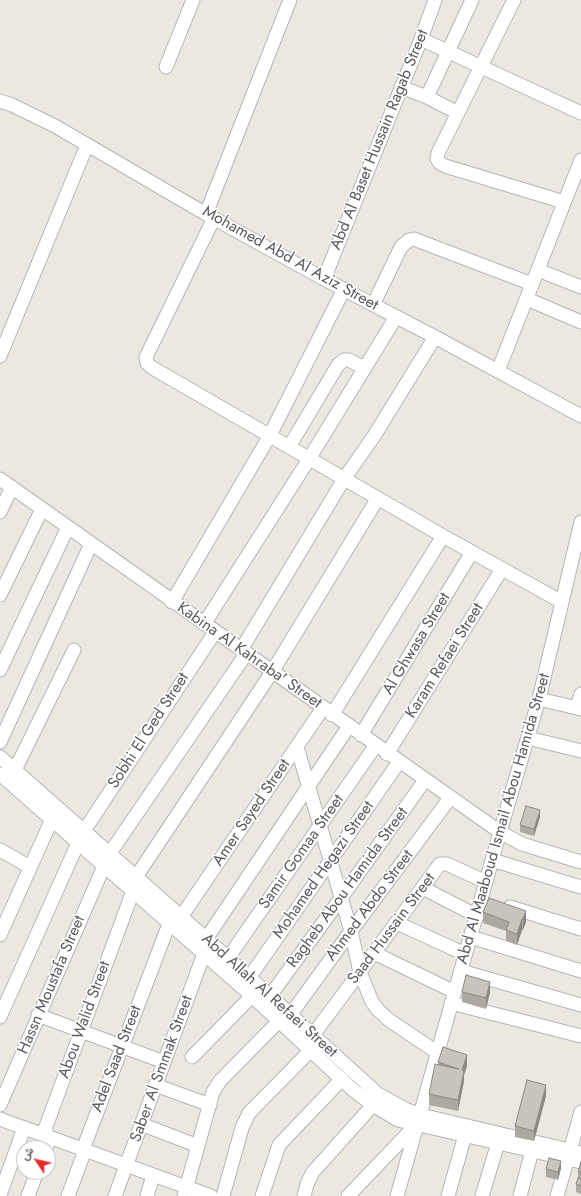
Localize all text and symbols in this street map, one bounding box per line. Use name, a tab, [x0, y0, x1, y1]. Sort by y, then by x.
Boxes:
street label: Abd Al Baset Hussain Ragab Street	[327, 27, 433, 253]
street label: Mohamed Abd Al Aziz Street	[199, 203, 381, 315]
street label: Al Ghwasa Street	[379, 590, 455, 698]
street label: Kabina Al Kahraba' Street	[173, 599, 325, 713]
street label: Karam Refaei Street	[402, 600, 488, 722]
street label: Sobhi El Ged Street	[104, 670, 194, 792]
street label: Abd Al Maaboud Ismail Abou Hamida Street	[453, 671, 555, 967]
street label: Amer Sayed Street	[209, 756, 295, 870]
street label: Samir Gomaa Street	[255, 791, 349, 913]
street label: Mohamed Hegazi Street	[269, 798, 379, 942]
street label: Ragheb Abou Hamida Street	[283, 804, 413, 972]
street label: Ahmed Abdo Street	[322, 847, 418, 965]
street label: Saad Hussain Street	[344, 870, 440, 988]
street label: Hassn Moustafa Street	[14, 913, 90, 1057]
street label: Abd Allah Al Refaei Street	[197, 930, 341, 1062]
street label: Abou Walid Street	[55, 959, 115, 1081]
street label: Saber Al Smmak Street	[127, 993, 197, 1145]
street label: Adel Saad Street	[88, 1003, 146, 1115]
north arrow	[16, 1140, 56, 1180]
text: ش	[17, 1144, 37, 1164]

